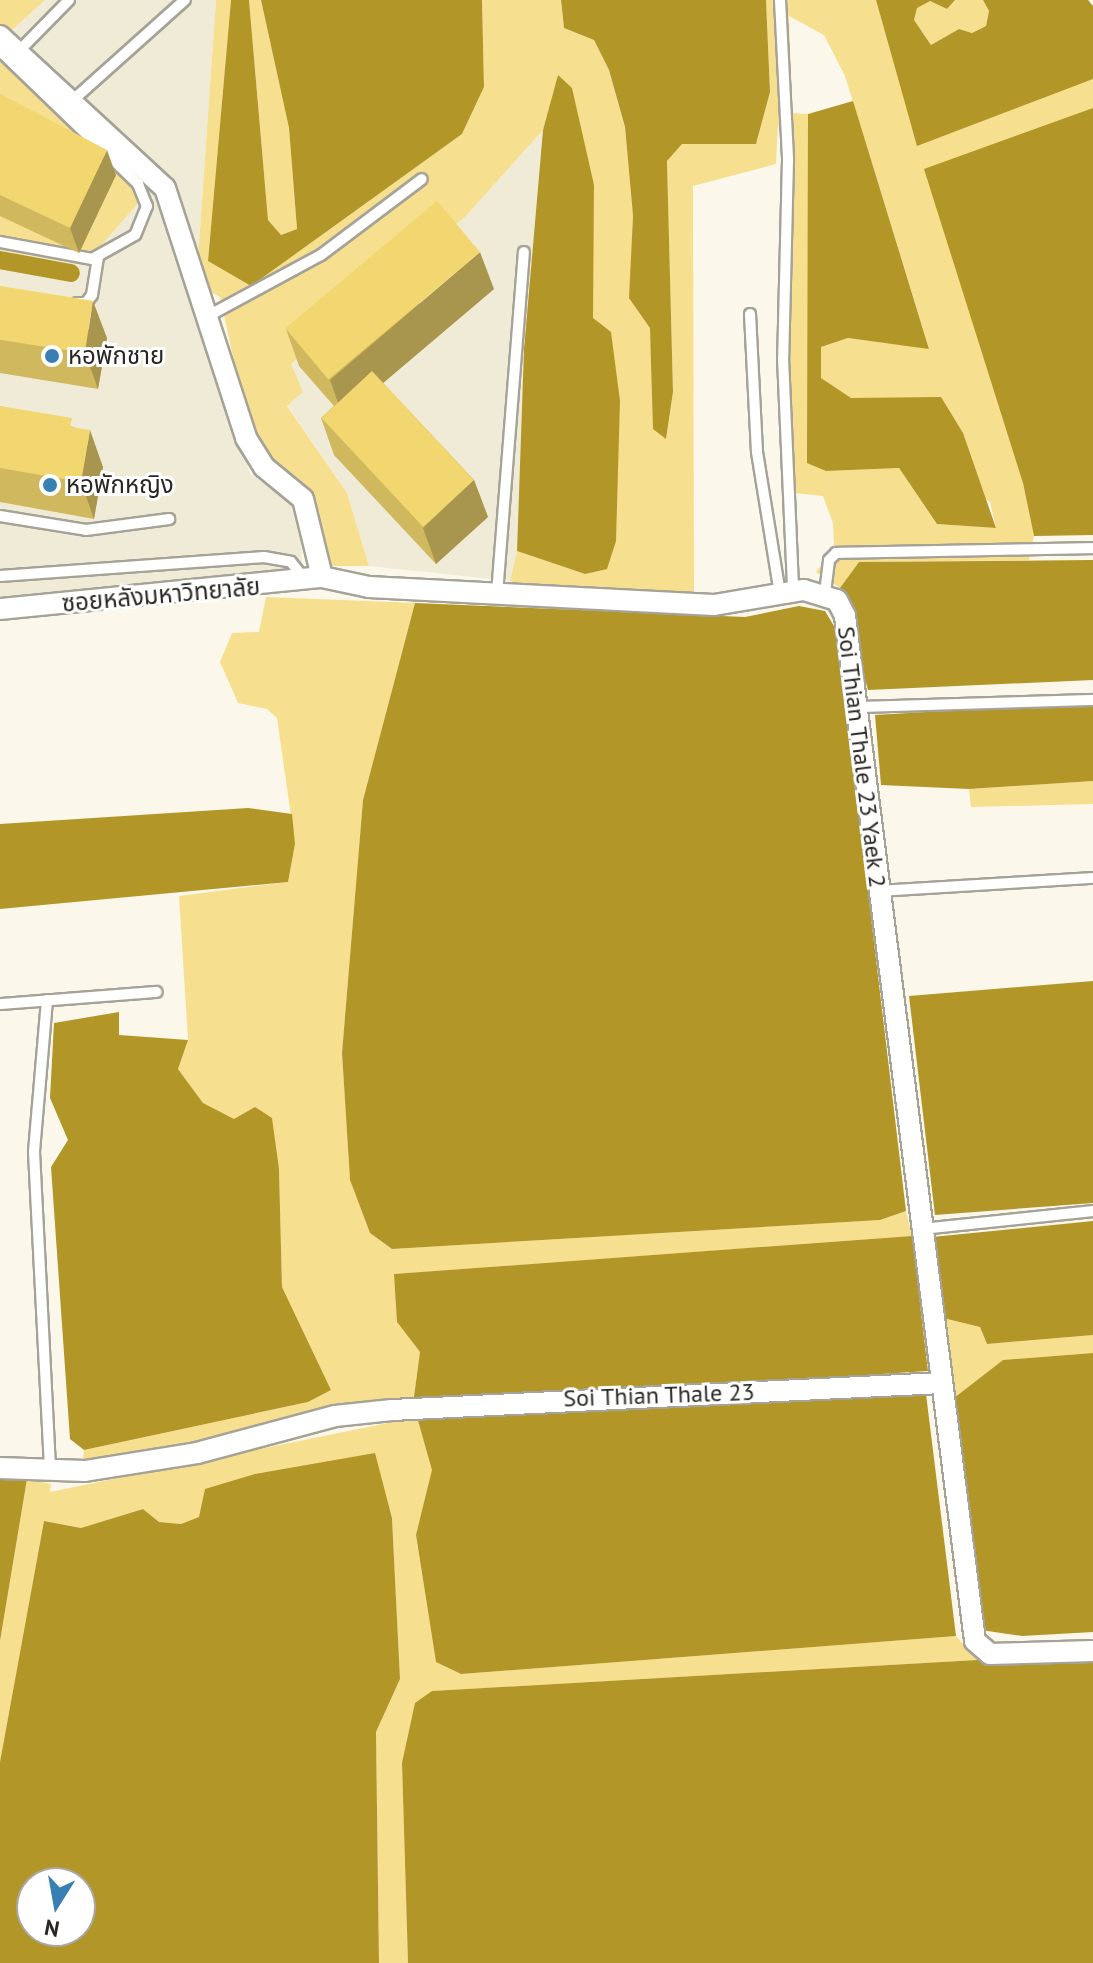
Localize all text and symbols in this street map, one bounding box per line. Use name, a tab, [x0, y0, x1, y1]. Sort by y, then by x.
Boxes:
place label: หอพักชาย	[68, 342, 164, 370]
marker: หอพักชาย	[43, 347, 61, 365]
place label: หอพักหญิง	[66, 471, 174, 499]
marker: หอพักหญิง	[41, 476, 59, 494]
street label: ซอยหลังมหาวิทยาลัย	[61, 572, 261, 618]
street label: Soi Thian Thale 23 Yaek 2	[831, 623, 893, 891]
street label: Soi Thian Thale 23	[562, 1377, 756, 1413]
north arrow	[16, 1867, 96, 1947]
text: N	[42, 1913, 62, 1944]

